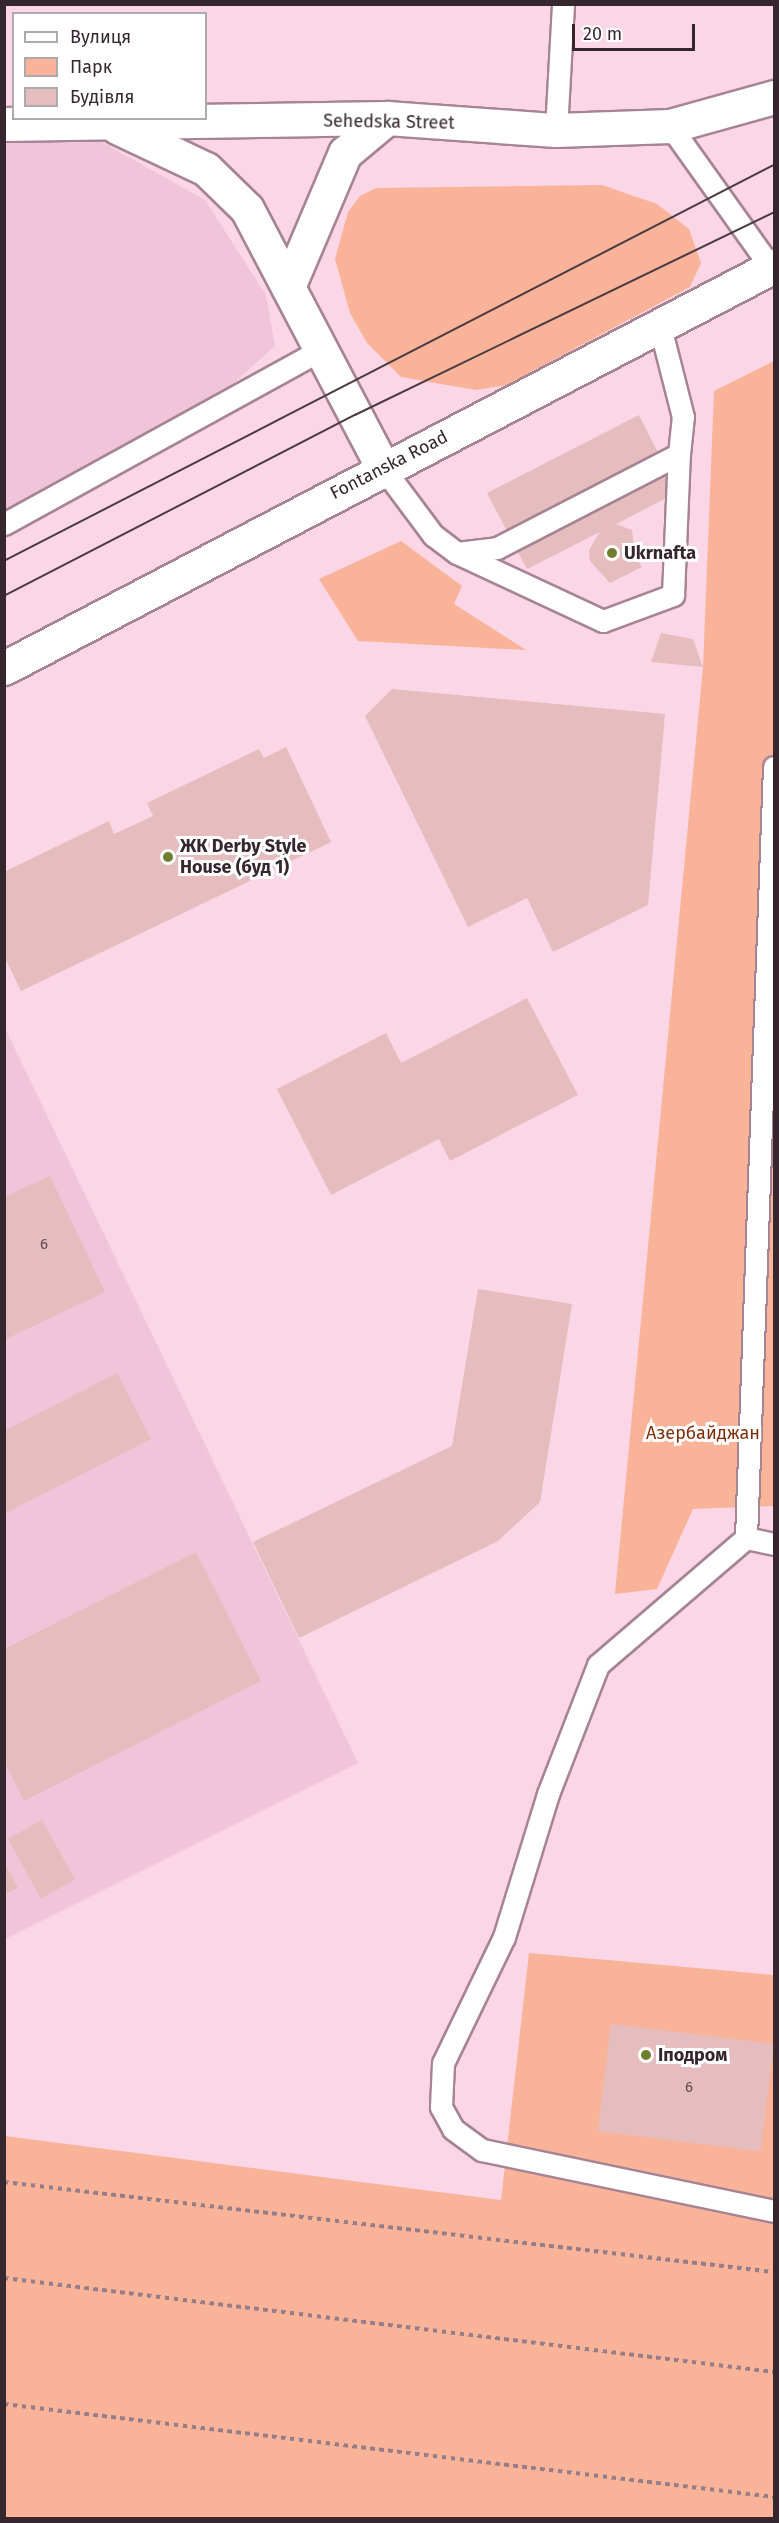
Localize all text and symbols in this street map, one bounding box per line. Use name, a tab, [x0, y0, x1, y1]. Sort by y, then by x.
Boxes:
legend	[12, 12, 207, 120]
scale bar	[575, 12, 698, 50]
text: 20 m	[583, 23, 622, 45]
text: Вулиця	[70, 26, 131, 48]
text: Парк	[70, 56, 112, 78]
text: Будівля	[70, 86, 134, 108]
street label: Sehedska Street	[323, 110, 455, 134]
street label: Fontanska Road	[326, 426, 452, 504]
place label: Ukrnafta	[624, 542, 696, 564]
marker: Ukrnafta	[605, 546, 619, 560]
place label: ЖК Derby Style House (буд 1)	[180, 836, 307, 878]
marker: ЖК Derby Style House (буд 1)	[161, 850, 175, 864]
house number: 6	[40, 1236, 48, 1254]
park label: Азербайджан	[646, 1422, 760, 1444]
place label: Іподром	[658, 2044, 727, 2066]
marker: Іподром	[639, 2048, 653, 2062]
house number: 6	[685, 2079, 693, 2097]

